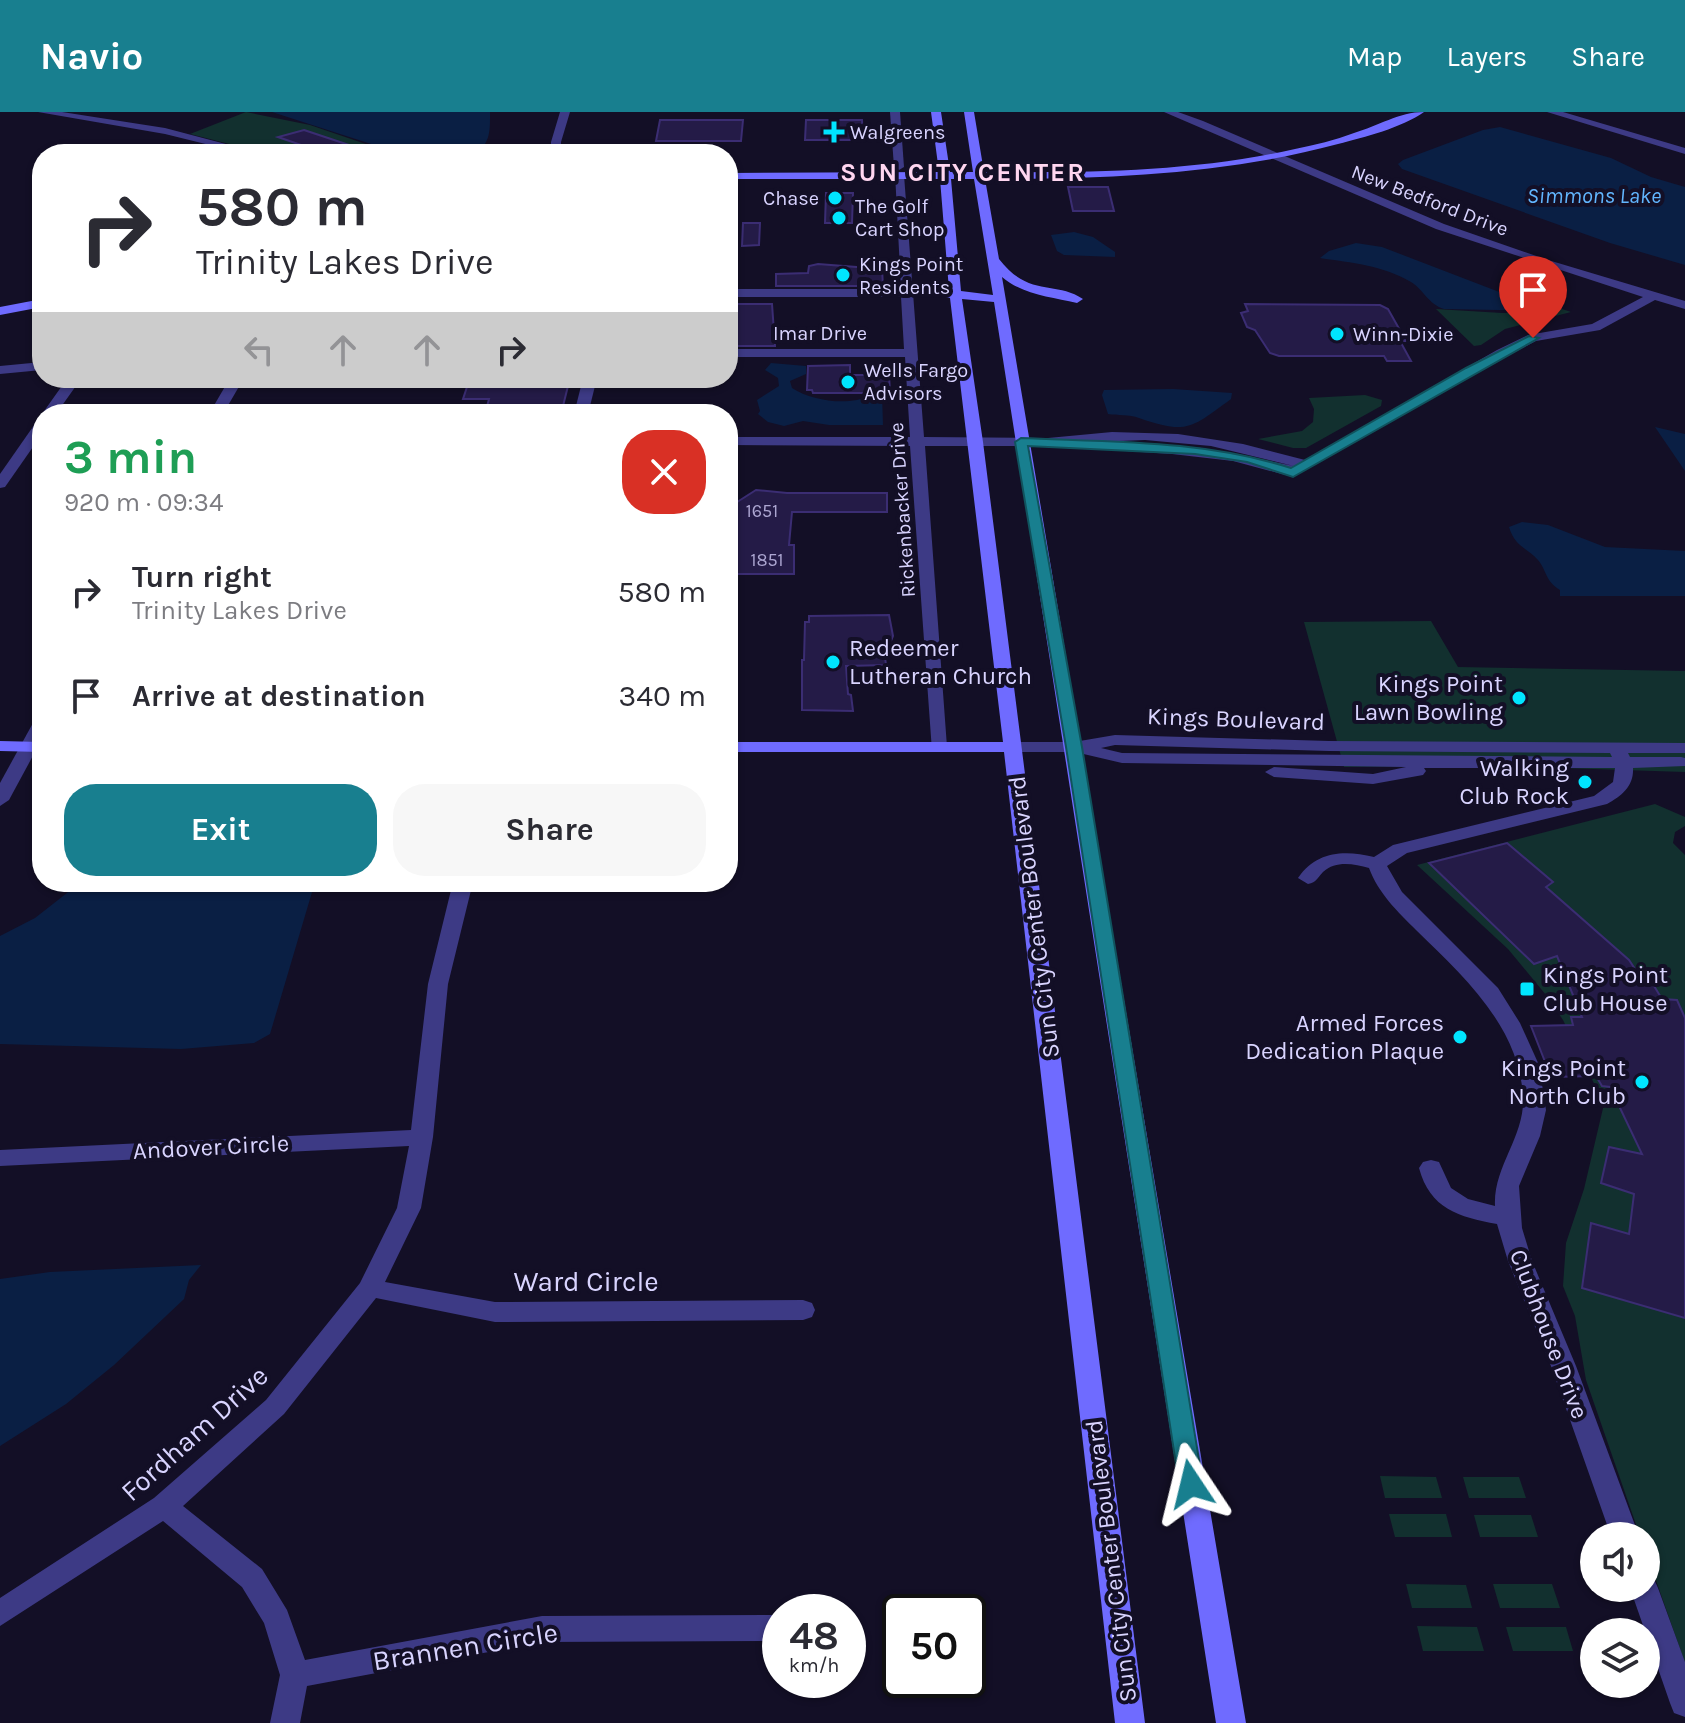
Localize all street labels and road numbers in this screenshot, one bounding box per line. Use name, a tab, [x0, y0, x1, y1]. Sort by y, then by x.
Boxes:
street label: New Bedford Drive	[1348, 160, 1511, 241]
street label: Imar Drive	[773, 322, 867, 345]
street label: Rickenbacker Drive	[885, 422, 920, 598]
street label: Kings Boulevard	[1147, 702, 1325, 736]
street label: Sun City Center Boulevard	[1003, 774, 1065, 1060]
street label: Andover Circle	[132, 1129, 290, 1165]
street label: Clubhouse Drive	[1504, 1245, 1594, 1423]
street label: Ward Circle	[513, 1265, 659, 1298]
street label: Fordham Drive	[114, 1359, 275, 1508]
street label: Sun City Center Boulevard	[1080, 1418, 1142, 1704]
street label: Brannen Circle	[370, 1616, 560, 1677]

